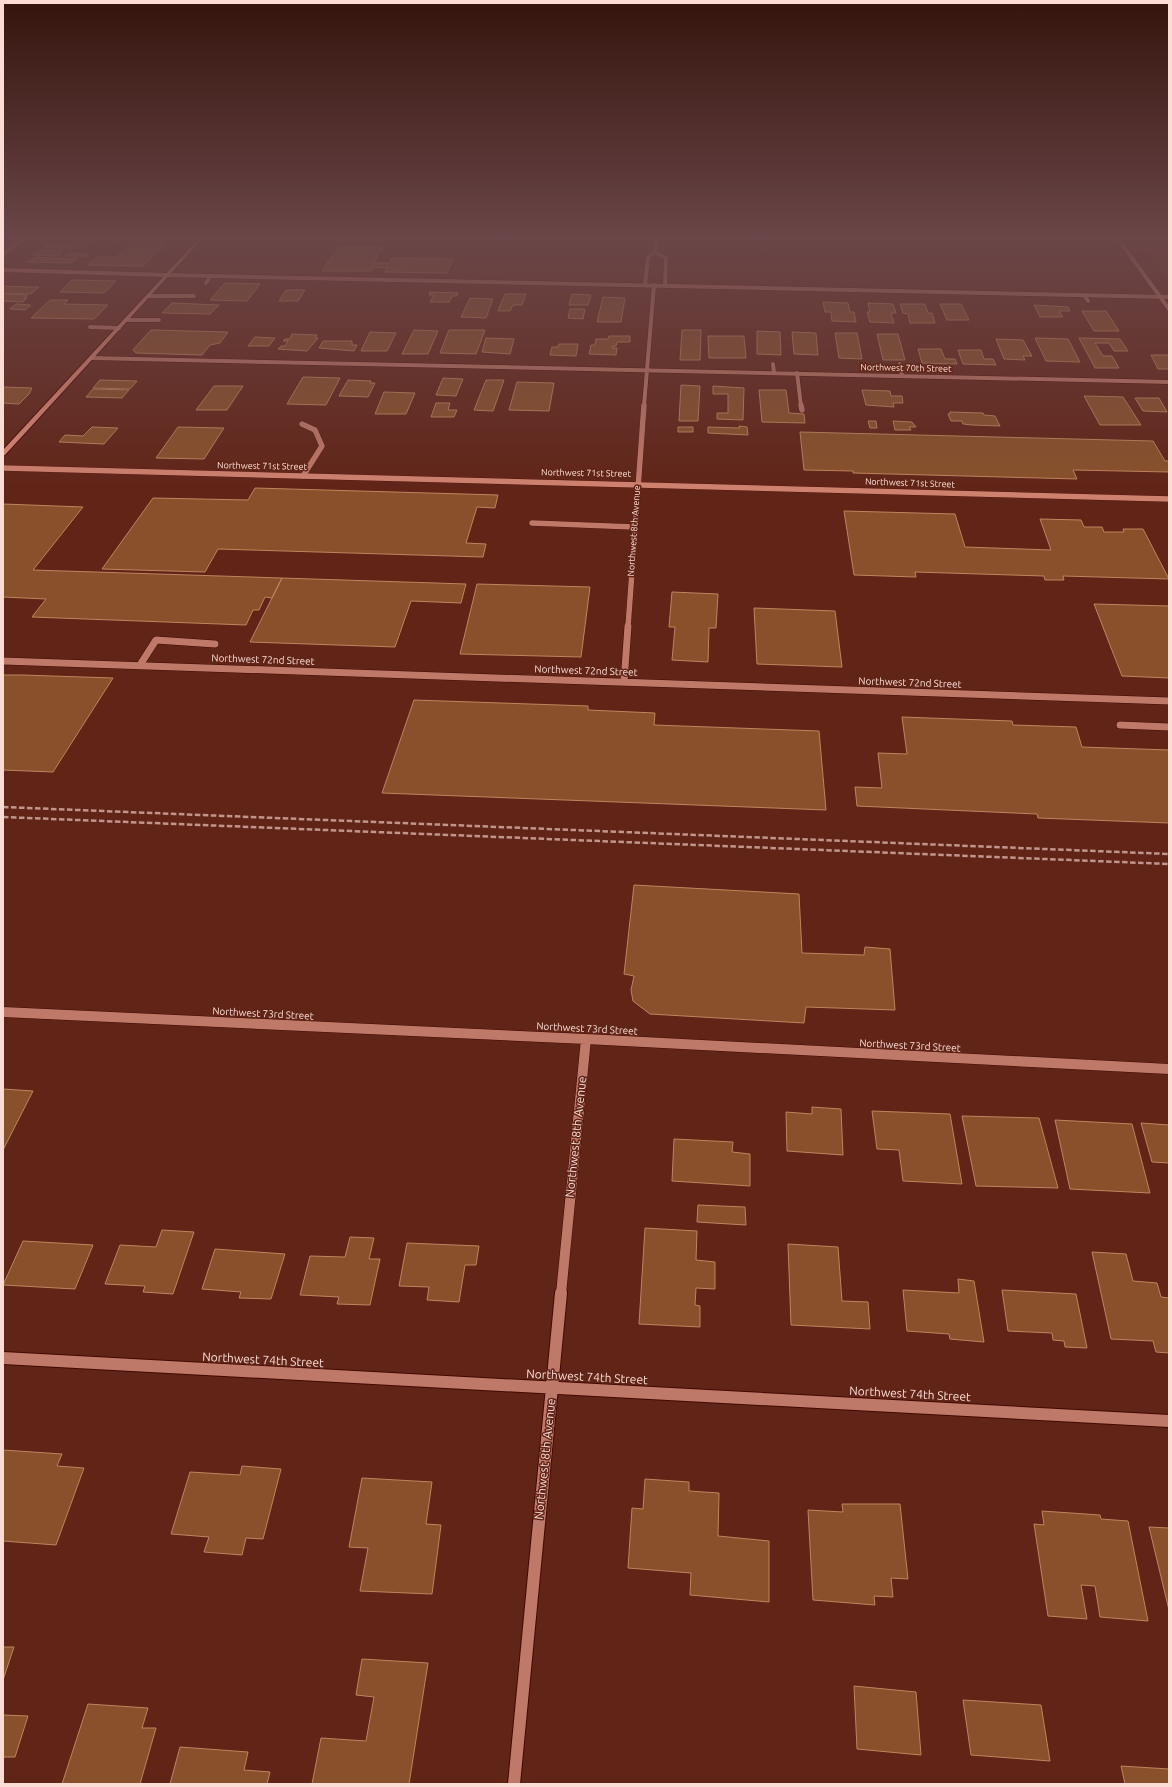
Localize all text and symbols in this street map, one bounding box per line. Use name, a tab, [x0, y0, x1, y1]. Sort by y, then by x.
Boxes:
street label: Northwest 70th Street	[860, 362, 952, 374]
street label: Northwest 71st Street	[217, 460, 308, 472]
street label: Northwest 71st Street	[541, 467, 632, 479]
street label: Northwest 71st Street	[865, 476, 956, 490]
street label: Northwest 8th Avenue	[626, 485, 642, 577]
street label: Northwest 72nd Street	[211, 652, 315, 667]
street label: Northwest 72nd Street	[534, 663, 638, 678]
street label: Northwest 72nd Street	[858, 675, 962, 690]
street label: Northwest 73rd Street	[212, 1005, 314, 1022]
street label: Northwest 73rd Street	[536, 1020, 638, 1037]
street label: Northwest 73rd Street	[859, 1037, 961, 1054]
street label: Northwest 8th Avenue	[563, 1076, 588, 1198]
street label: Northwest 74th Street	[202, 1350, 324, 1369]
street label: Northwest 74th Street	[526, 1367, 648, 1386]
street label: Northwest 74th Street	[849, 1384, 971, 1403]
street label: Northwest 8th Avenue	[532, 1398, 557, 1520]

